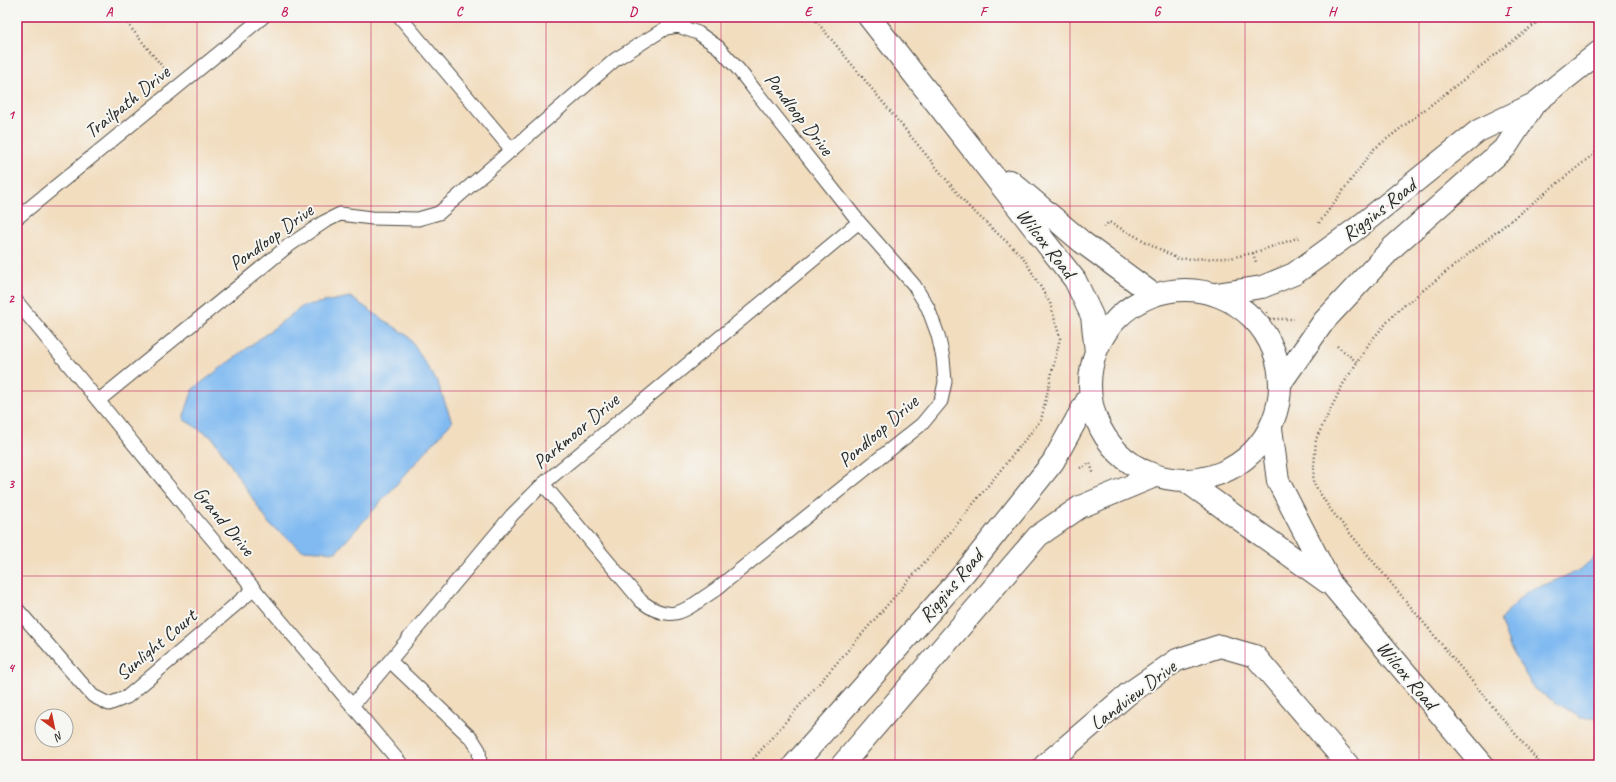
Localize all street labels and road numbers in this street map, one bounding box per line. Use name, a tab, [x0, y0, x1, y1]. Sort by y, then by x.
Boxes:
street label: Trailpath Drive	[79, 59, 176, 144]
street label: Pondloop Drive	[759, 68, 840, 162]
street label: Riggins Road	[1337, 171, 1424, 247]
street label: Pondloop Drive	[224, 197, 319, 276]
street label: Wilcox Road	[1011, 203, 1083, 286]
street label: Parkmoor Drive	[528, 387, 625, 474]
street label: Pondloop Drive	[833, 388, 924, 473]
street label: Grand Drive	[188, 481, 261, 562]
street label: Riggins Road	[913, 542, 991, 627]
street label: Sunlight Court	[110, 602, 204, 686]
street label: Wilcox Road	[1371, 636, 1445, 717]
street label: Landview Drive	[1085, 653, 1182, 736]

